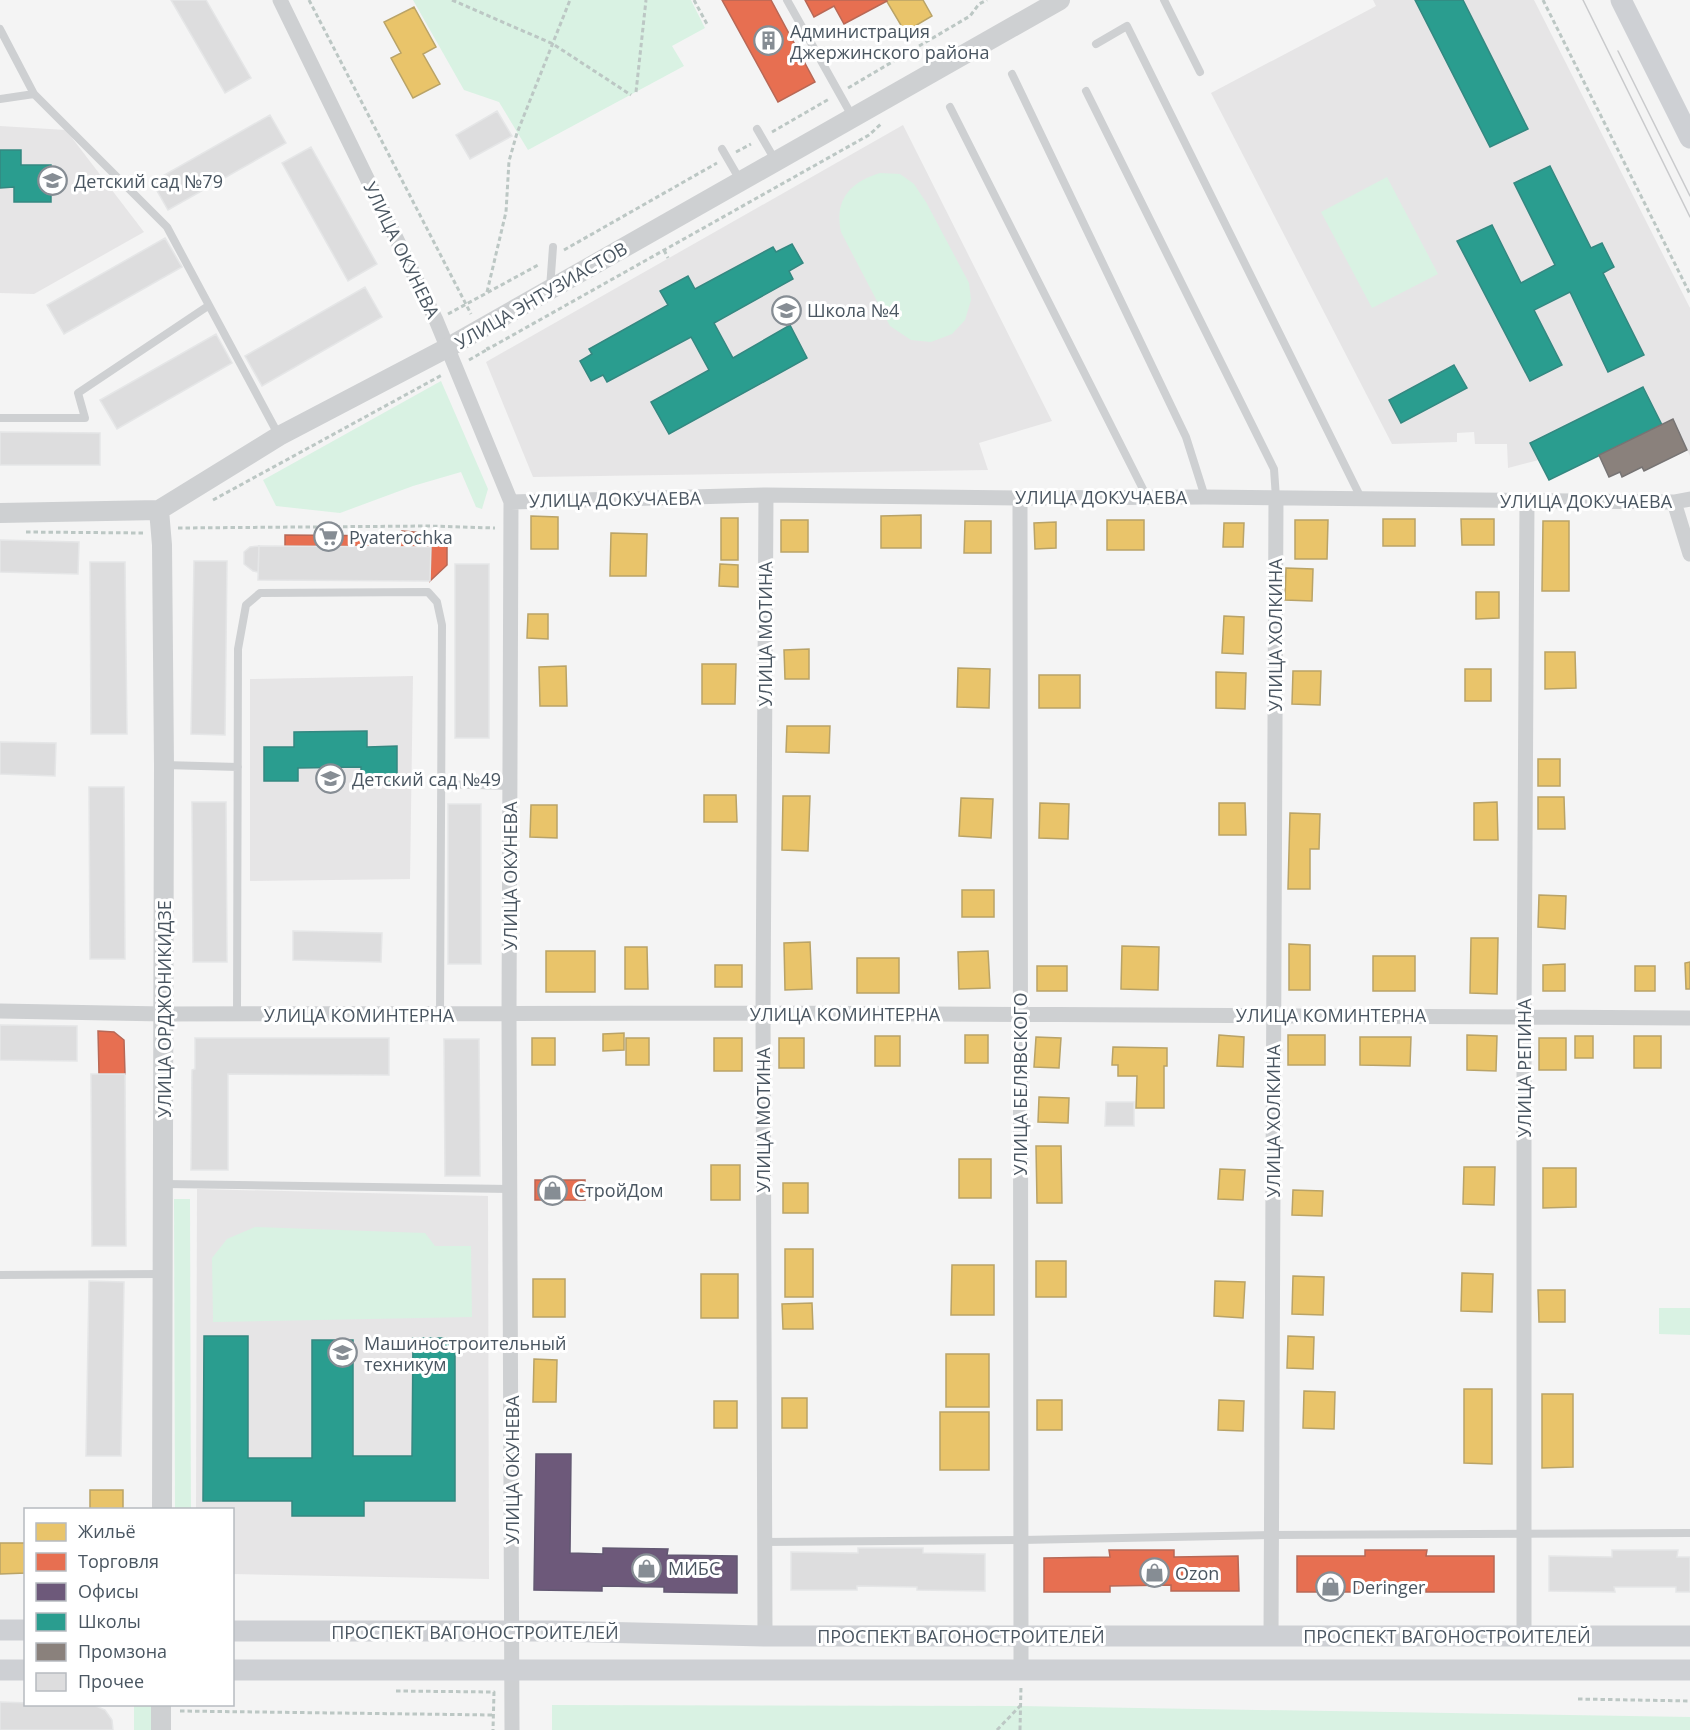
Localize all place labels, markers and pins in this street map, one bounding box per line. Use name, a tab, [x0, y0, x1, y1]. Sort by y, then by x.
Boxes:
place label: Администрация Джержинского района	[790, 19, 989, 64]
building icon: Администрация Джержинского района	[753, 25, 785, 57]
school or university icon: Детский сад №79	[37, 165, 69, 197]
place label: Детский сад №79	[74, 169, 223, 193]
school or university icon: Школа №4	[770, 294, 802, 326]
place label: Школа №4	[807, 298, 899, 322]
supermarket icon: Pyaterochka	[312, 521, 344, 553]
place label: Pyaterochka	[349, 525, 453, 549]
school or university icon: Детский сад №49	[315, 763, 347, 795]
place label: Детский сад №49	[352, 767, 501, 791]
shop icon: СтройДом	[537, 1174, 569, 1206]
place label: СтройДом	[574, 1178, 663, 1202]
place label: Машиностроительный техникум	[364, 1331, 566, 1376]
school or university icon: Машиностроительный техникум	[327, 1337, 359, 1369]
shop icon: МИБС	[631, 1552, 663, 1584]
place label: МИБС	[668, 1556, 720, 1580]
shop icon: Ozon	[1138, 1557, 1170, 1589]
place label: Ozon	[1175, 1561, 1219, 1585]
shop icon: Deringer	[1315, 1571, 1347, 1603]
place label: Deringer	[1352, 1575, 1426, 1599]

